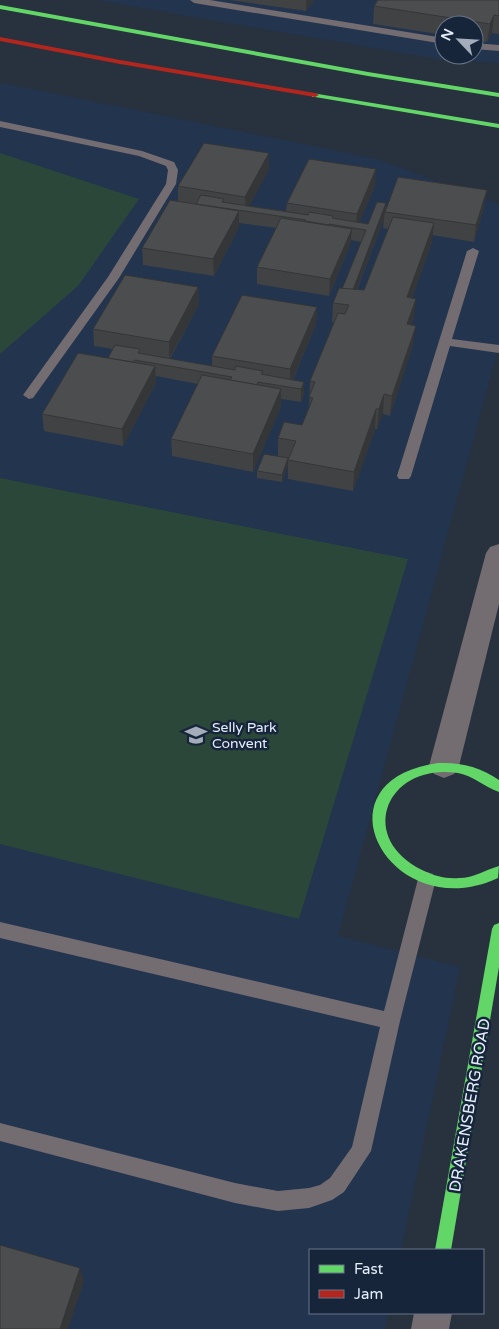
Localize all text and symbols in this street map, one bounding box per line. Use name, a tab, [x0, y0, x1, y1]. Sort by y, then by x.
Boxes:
north arrow	[434, 15, 484, 65]
text: N	[438, 26, 458, 43]
place label: Selly Park Convent	[212, 719, 277, 752]
school or university icon: Selly Park Convent	[183, 722, 209, 748]
street label: DRAKENSBERG ROAD	[445, 1017, 495, 1194]
legend	[309, 1249, 484, 1314]
text: Fast	[354, 1260, 384, 1278]
text: Jam	[354, 1285, 383, 1303]

